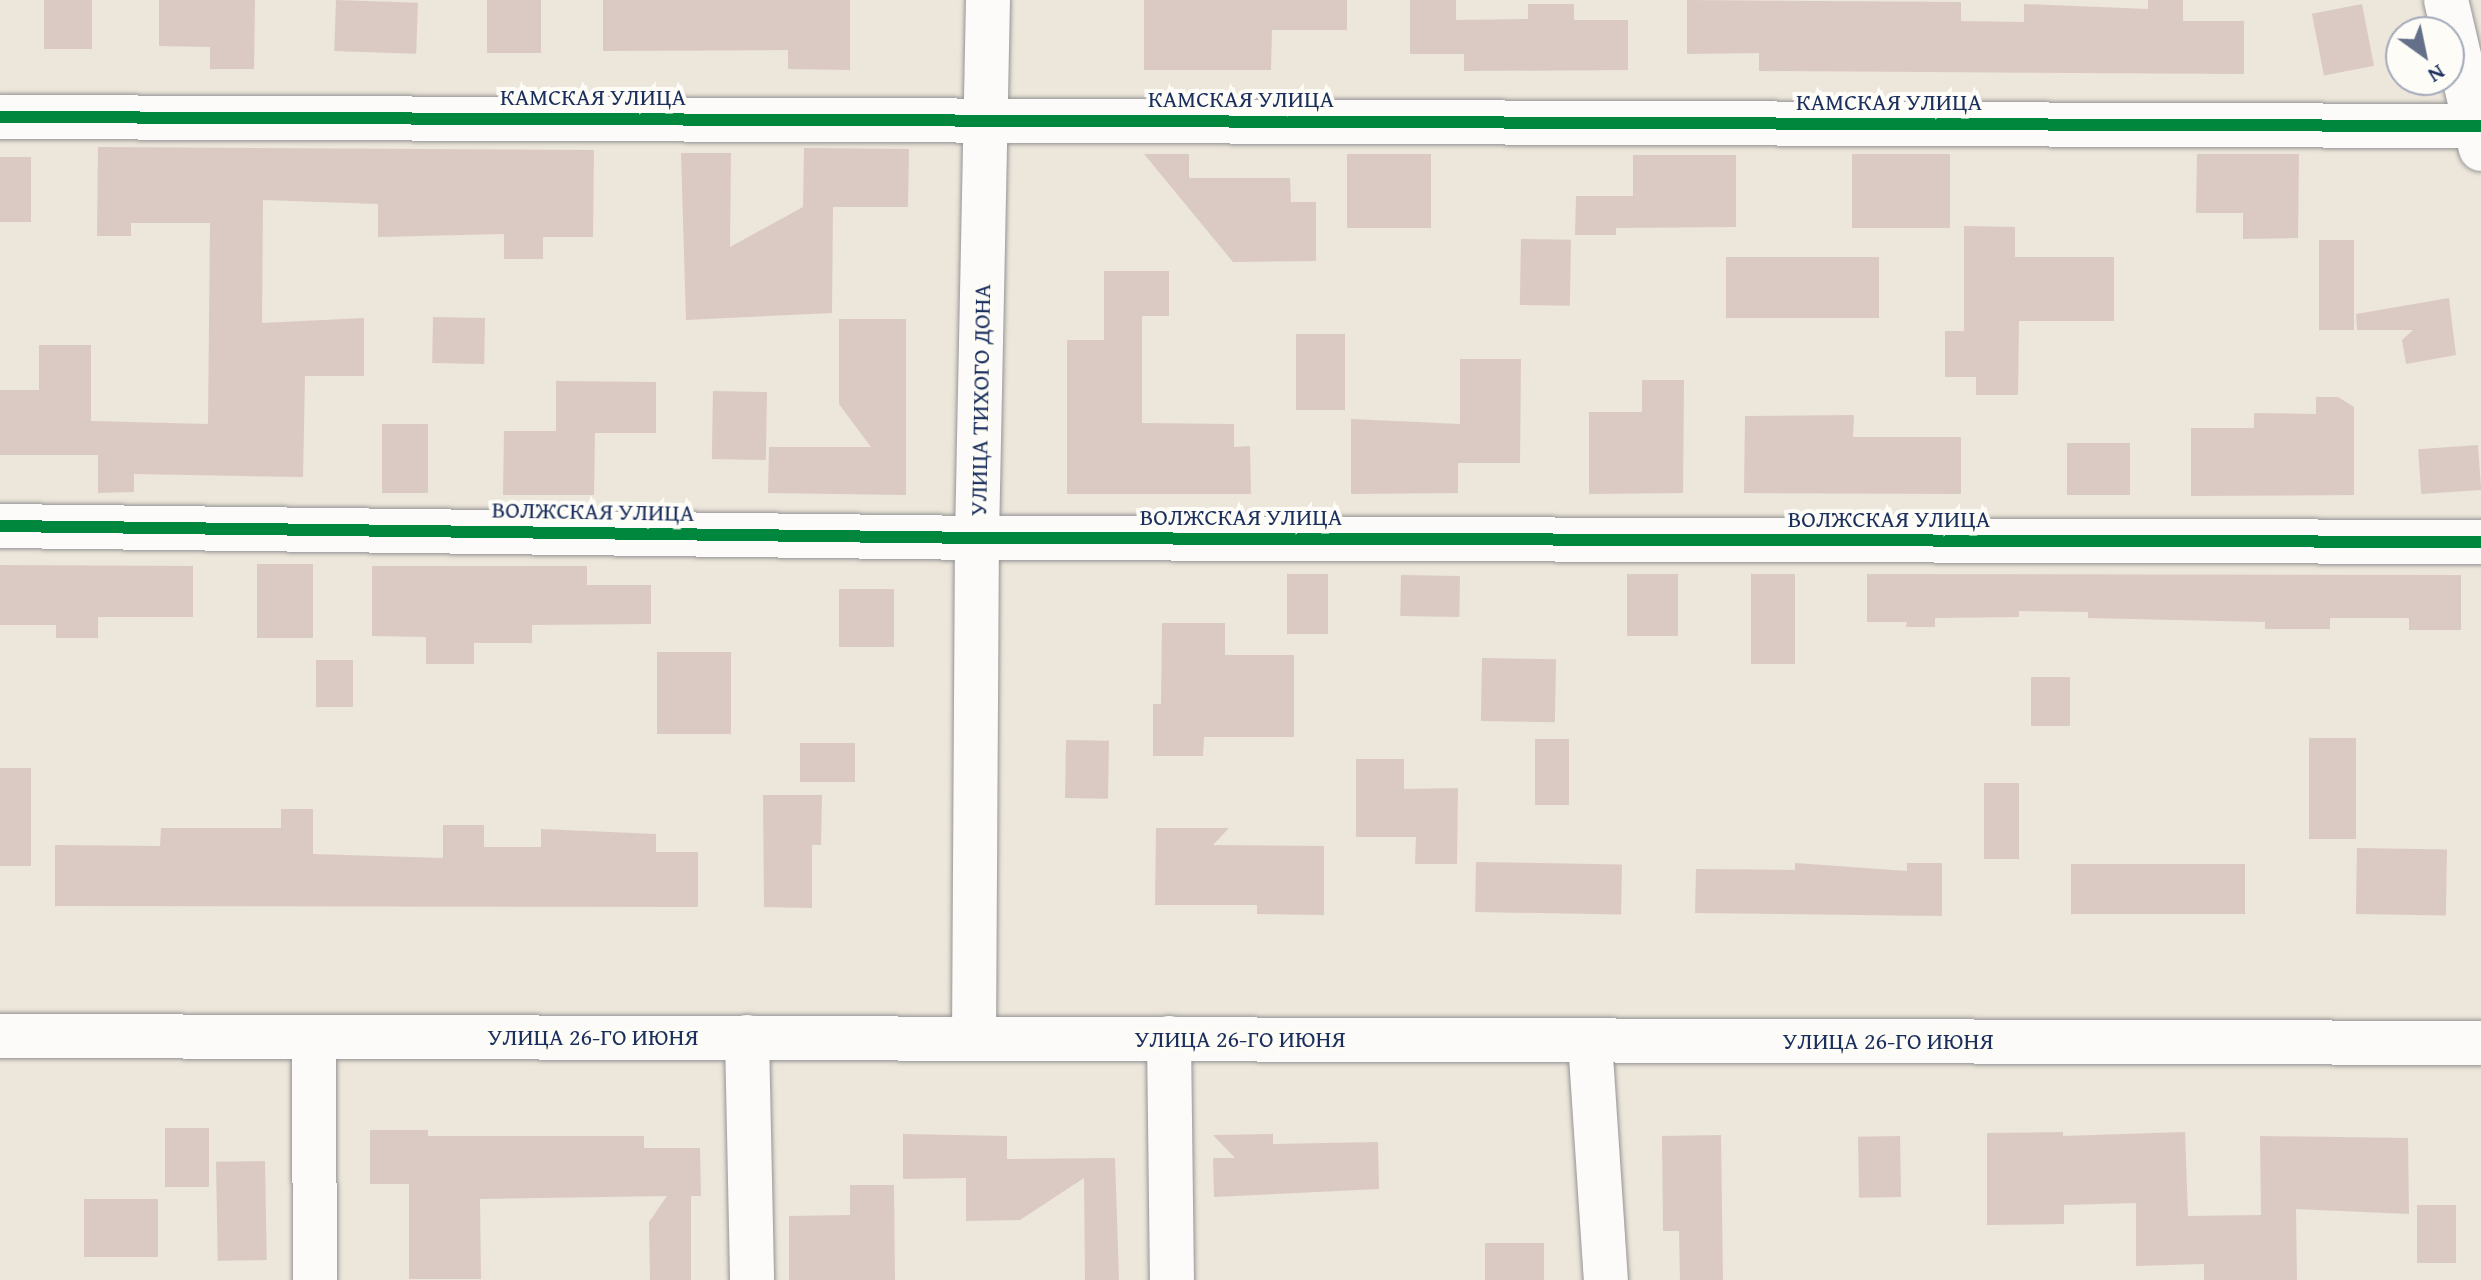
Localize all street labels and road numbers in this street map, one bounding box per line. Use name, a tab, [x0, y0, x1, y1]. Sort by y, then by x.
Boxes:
street label: КАМСКАЯ УЛИЦА	[500, 83, 686, 111]
street label: КАМСКАЯ УЛИЦА	[1148, 85, 1334, 113]
street label: КАМСКАЯ УЛИЦА	[1796, 88, 1982, 116]
street label: УЛИЦА ТИХОГО ДОНА	[964, 284, 996, 516]
street label: ВОЛЖСКАЯ УЛИЦА	[492, 495, 694, 527]
street label: ВОЛЖСКАЯ УЛИЦА	[1140, 503, 1342, 531]
street label: ВОЛЖСКАЯ УЛИЦА	[1788, 505, 1990, 533]
street label: УЛИЦА 26-ГО ИЮНЯ	[488, 1023, 698, 1051]
street label: УЛИЦА 26-ГО ИЮНЯ	[1135, 1025, 1345, 1053]
street label: УЛИЦА 26-ГО ИЮНЯ	[1783, 1027, 1993, 1055]

